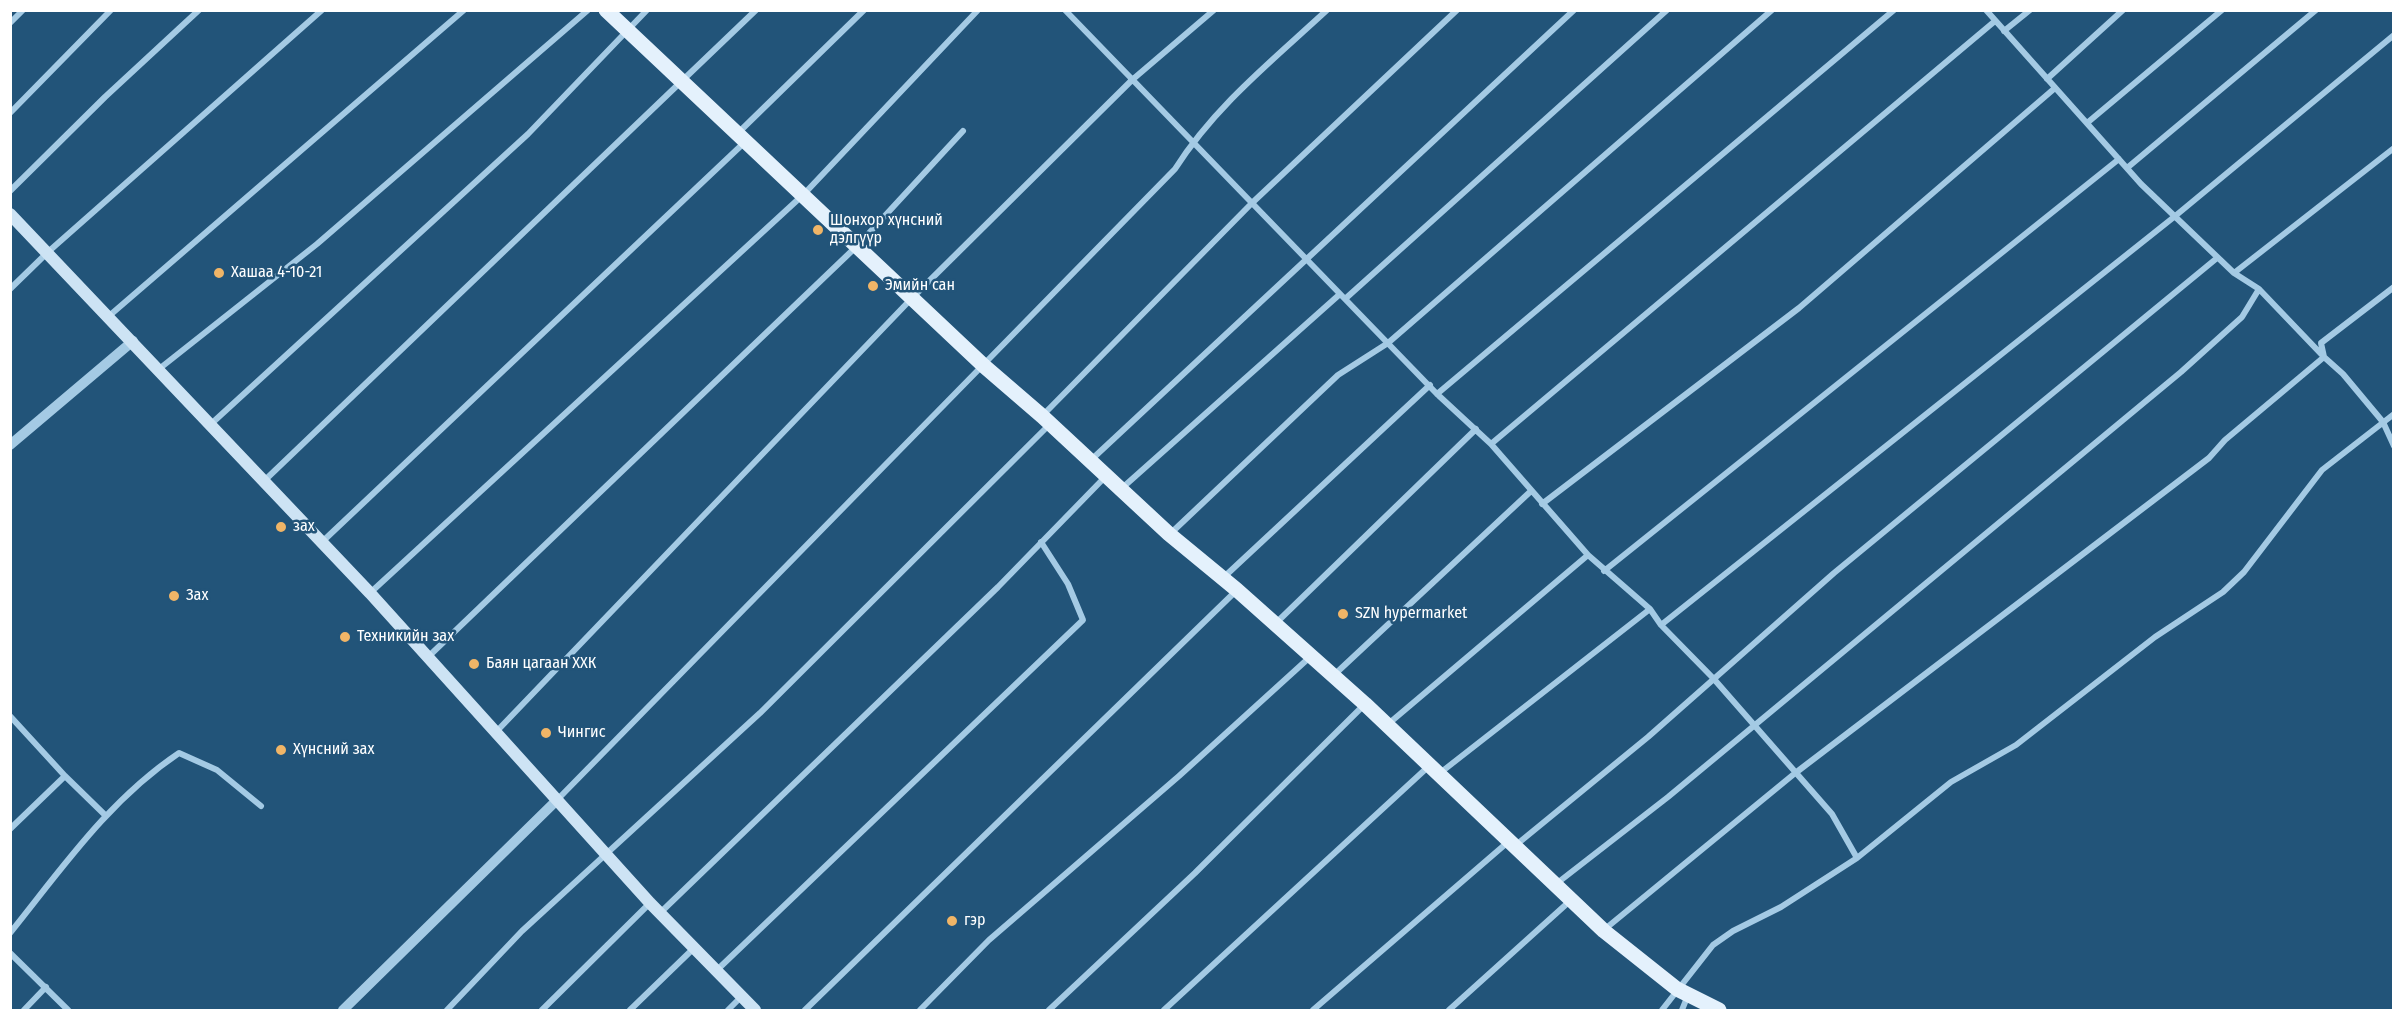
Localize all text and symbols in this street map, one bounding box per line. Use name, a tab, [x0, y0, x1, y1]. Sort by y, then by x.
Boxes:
place label: Шонхор хүнсний дэлгүүр	[830, 211, 943, 249]
marker: Шонхор хүнсний дэлгүүр	[811, 223, 825, 237]
place label: Хашаа 4-10-21	[231, 263, 322, 283]
marker: Хашаа 4-10-21	[212, 266, 226, 280]
place label: Эмийн сан	[885, 276, 955, 296]
marker: Эмийн сан	[866, 279, 880, 293]
place label: зах	[293, 517, 315, 537]
marker: зах	[274, 520, 288, 534]
place label: Зах	[186, 586, 208, 606]
marker: Зах	[167, 589, 181, 603]
place label: SZN hypermarket	[1355, 604, 1467, 624]
marker: SZN hypermarket	[1336, 607, 1350, 621]
place label: Техникийн зах	[357, 627, 454, 647]
marker: Техникийн зах	[338, 630, 352, 644]
place label: Баян цагаан ХХК	[486, 654, 596, 674]
marker: Баян цагаан ХХК	[467, 657, 481, 671]
place label: Чингис	[558, 723, 606, 743]
marker: Чингис	[539, 726, 553, 740]
place label: Хүнсний зах	[293, 740, 374, 760]
marker: Хүнсний зах	[274, 743, 288, 757]
place label: гэр	[964, 911, 986, 931]
marker: гэр	[945, 914, 959, 928]

